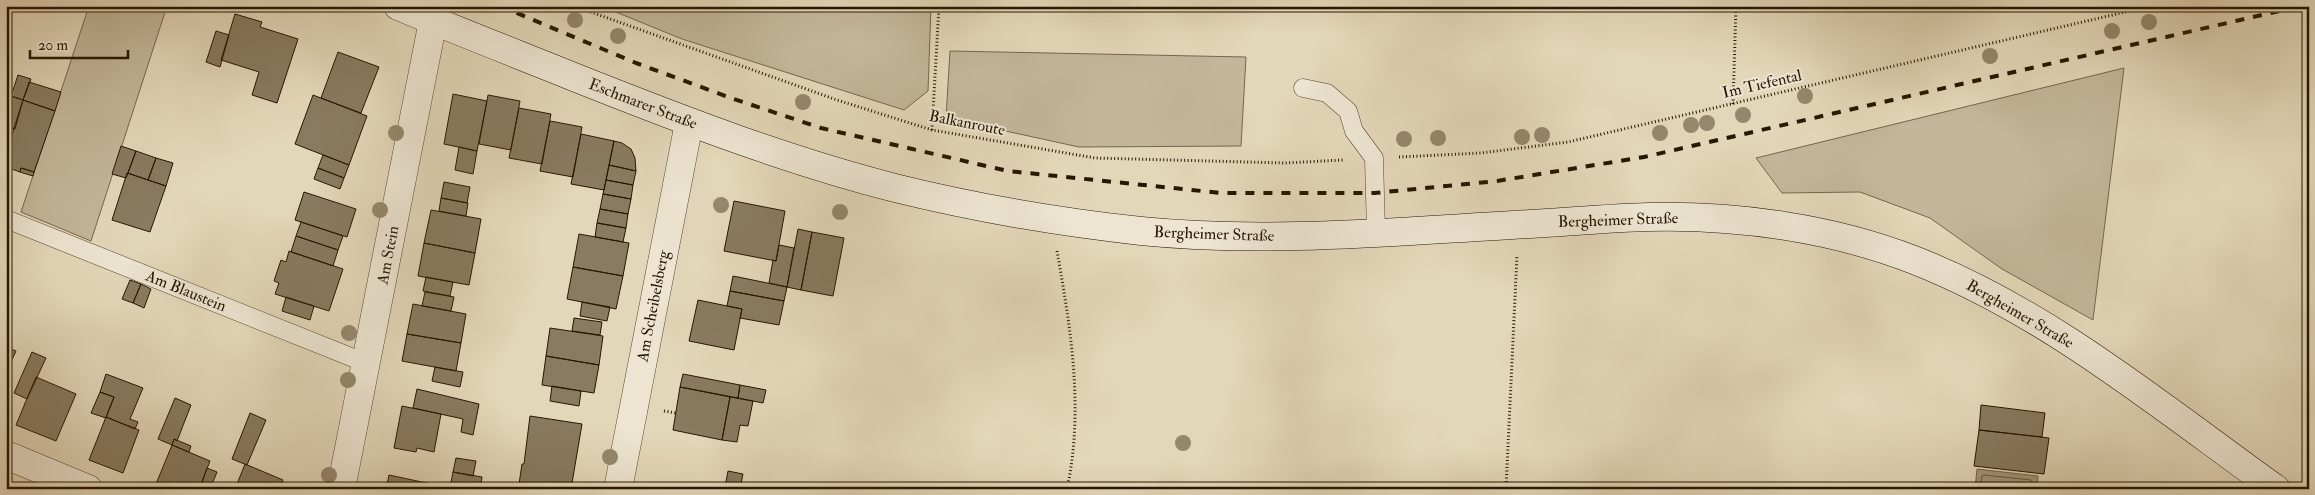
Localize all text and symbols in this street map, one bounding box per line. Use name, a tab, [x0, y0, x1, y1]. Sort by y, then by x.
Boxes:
scale bar	[30, 28, 128, 60]
text: 20 m	[38, 36, 68, 55]
street label: Im Tiefental	[1720, 65, 1804, 103]
street label: Eschmarer Straße	[586, 74, 700, 134]
street label: Balkanroute	[927, 106, 1007, 140]
street label: Bergheimer Straße	[1557, 208, 1679, 232]
street label: Bergheimer Straße	[1153, 222, 1275, 246]
street label: Am Stein	[372, 224, 403, 287]
street label: Am Scheibelsberg	[632, 248, 674, 364]
street label: Am Blaustein	[142, 265, 229, 316]
street label: Bergheimer Straße	[1963, 275, 2077, 353]

